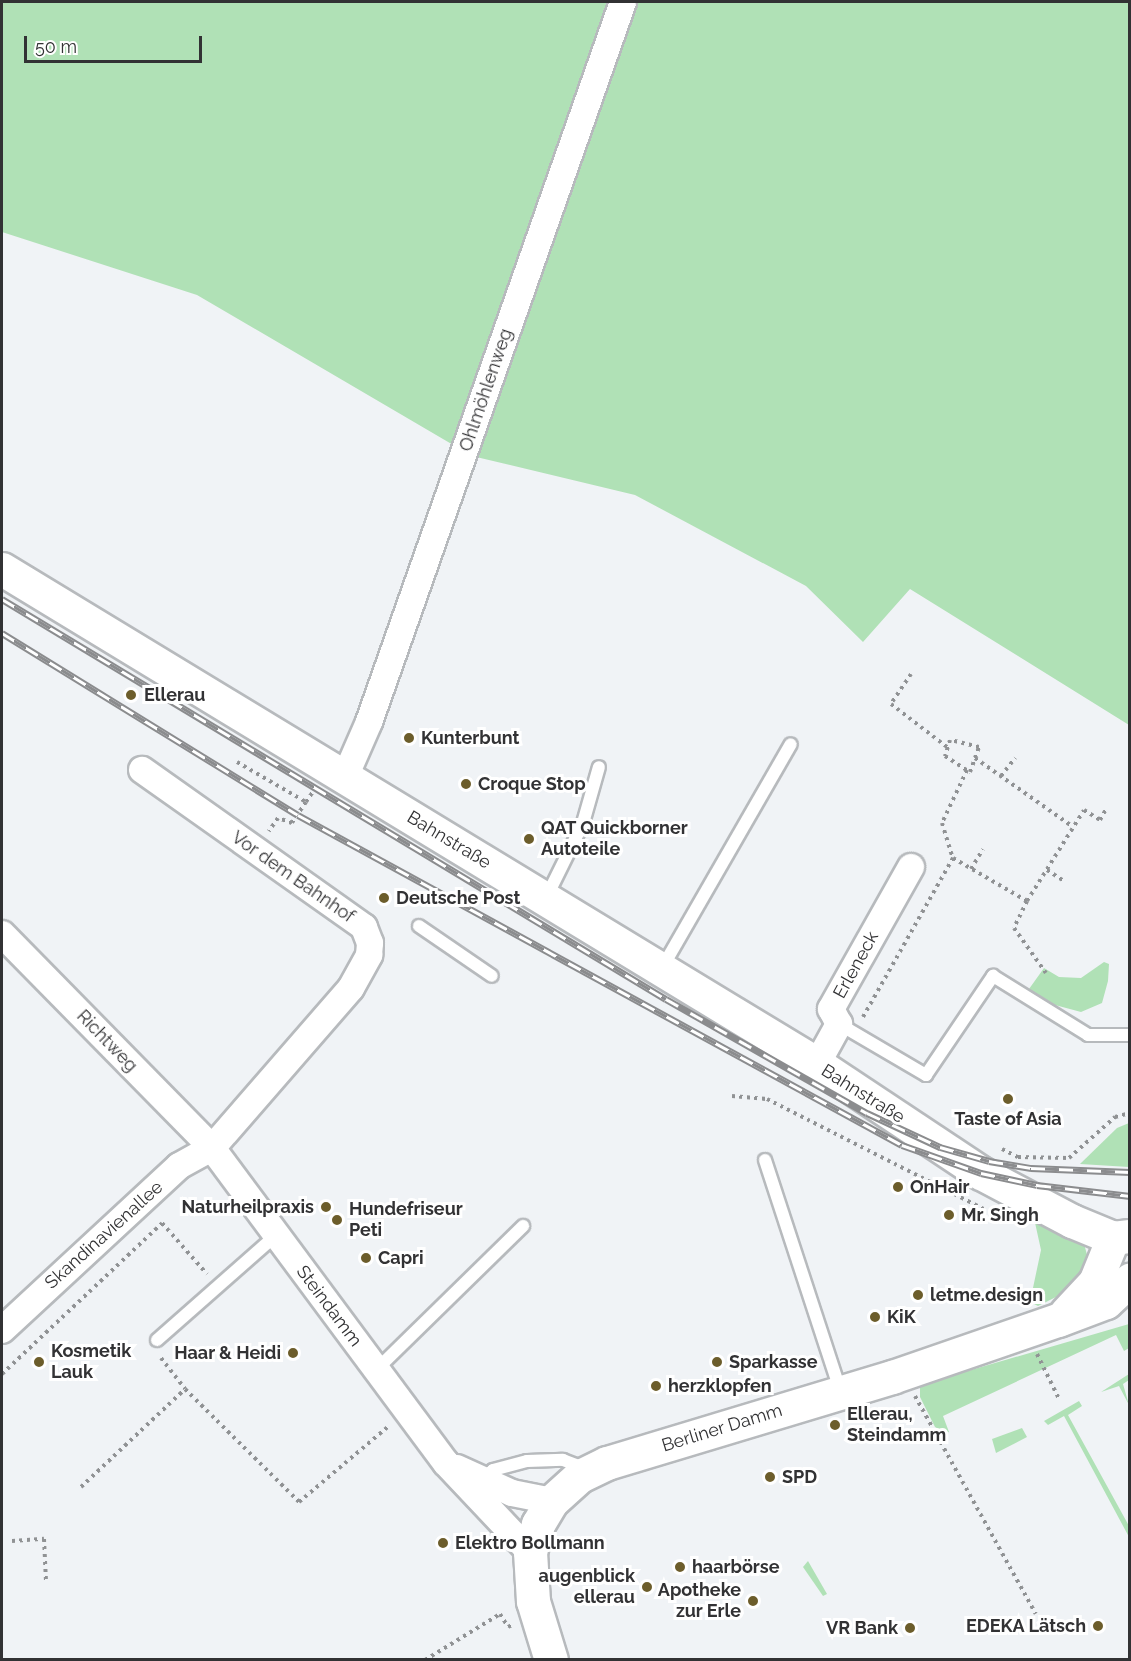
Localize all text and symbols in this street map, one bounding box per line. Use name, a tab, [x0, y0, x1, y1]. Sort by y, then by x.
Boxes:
scale bar	[27, 24, 206, 62]
text: 50 m	[35, 36, 77, 57]
street label: Ohlmöhlenweg	[455, 326, 517, 454]
place label: Ellerau	[144, 684, 205, 706]
marker: Ellerau	[122, 686, 140, 704]
place label: Kunterbunt	[421, 727, 519, 749]
marker: Kunterbunt	[402, 731, 416, 745]
place label: Croque Stop	[478, 773, 586, 795]
marker: Croque Stop	[459, 777, 473, 791]
street label: Bahnstraße	[403, 807, 495, 873]
place label: QAT Quickborner Autoteile	[541, 818, 688, 860]
street label: Vor dem Bahnhof	[227, 826, 359, 928]
marker: QAT Quickborner Autoteile	[522, 832, 536, 846]
place label: Deutsche Post	[396, 887, 520, 909]
marker: Deutsche Post	[377, 891, 391, 905]
street label: Erleneck	[829, 928, 883, 1002]
street label: Richtweg	[72, 1005, 142, 1077]
street label: Bahnstraße	[817, 1060, 909, 1128]
marker: Taste of Asia	[1001, 1092, 1015, 1106]
place label: Taste of Asia	[954, 1108, 1062, 1130]
street label: Skandinavienallee	[41, 1176, 167, 1294]
place label: OnHair	[910, 1176, 970, 1198]
marker: OnHair	[891, 1180, 905, 1194]
place label: Naturheilpraxis	[181, 1196, 314, 1218]
place label: Hundefriseur Peti	[349, 1199, 463, 1242]
marker: Naturheilpraxis	[319, 1200, 333, 1214]
place label: Mr. Singh	[961, 1204, 1039, 1226]
marker: Mr. Singh	[942, 1208, 956, 1222]
marker: Hundefriseur Peti	[330, 1213, 344, 1227]
place label: Capri	[378, 1247, 424, 1269]
marker: Capri	[359, 1251, 373, 1265]
street label: Steindamm	[292, 1261, 366, 1351]
place label: letme.design	[930, 1284, 1043, 1306]
marker: letme.design	[911, 1288, 925, 1302]
place label: KiK	[887, 1306, 916, 1328]
marker: KiK	[868, 1310, 882, 1324]
place label: Kosmetik Lauk	[51, 1341, 131, 1384]
place label: Haar & Heidi	[174, 1342, 281, 1364]
marker: Haar & Heidi	[286, 1346, 300, 1360]
place label: Sparkasse	[729, 1351, 818, 1373]
marker: Kosmetik Lauk	[32, 1355, 46, 1369]
marker: Sparkasse	[710, 1355, 724, 1369]
place label: herzklopfen	[668, 1375, 772, 1397]
marker: herzklopfen	[649, 1379, 663, 1393]
street label: Berliner Damm	[659, 1399, 785, 1457]
place label: Ellerau, Steindamm	[847, 1404, 946, 1446]
marker: Ellerau, Steindamm	[828, 1418, 842, 1432]
place label: SPD	[782, 1466, 817, 1488]
marker: SPD	[763, 1470, 777, 1484]
place label: Elektro Bollmann	[455, 1532, 605, 1554]
marker: Elektro Bollmann	[436, 1536, 450, 1550]
place label: haarbörse	[692, 1556, 779, 1578]
marker: haarbörse	[673, 1560, 687, 1574]
place label: augenblick ellerau	[539, 1566, 635, 1608]
marker: augenblick ellerau	[640, 1580, 654, 1594]
place label: Apotheke zur Erle	[658, 1580, 741, 1622]
marker: Apotheke zur Erle	[746, 1594, 760, 1608]
place label: EDEKA Lätsch	[965, 1615, 1086, 1637]
place label: VR Bank	[826, 1617, 898, 1639]
marker: EDEKA Lätsch	[1091, 1619, 1105, 1633]
marker: VR Bank	[903, 1621, 917, 1635]

